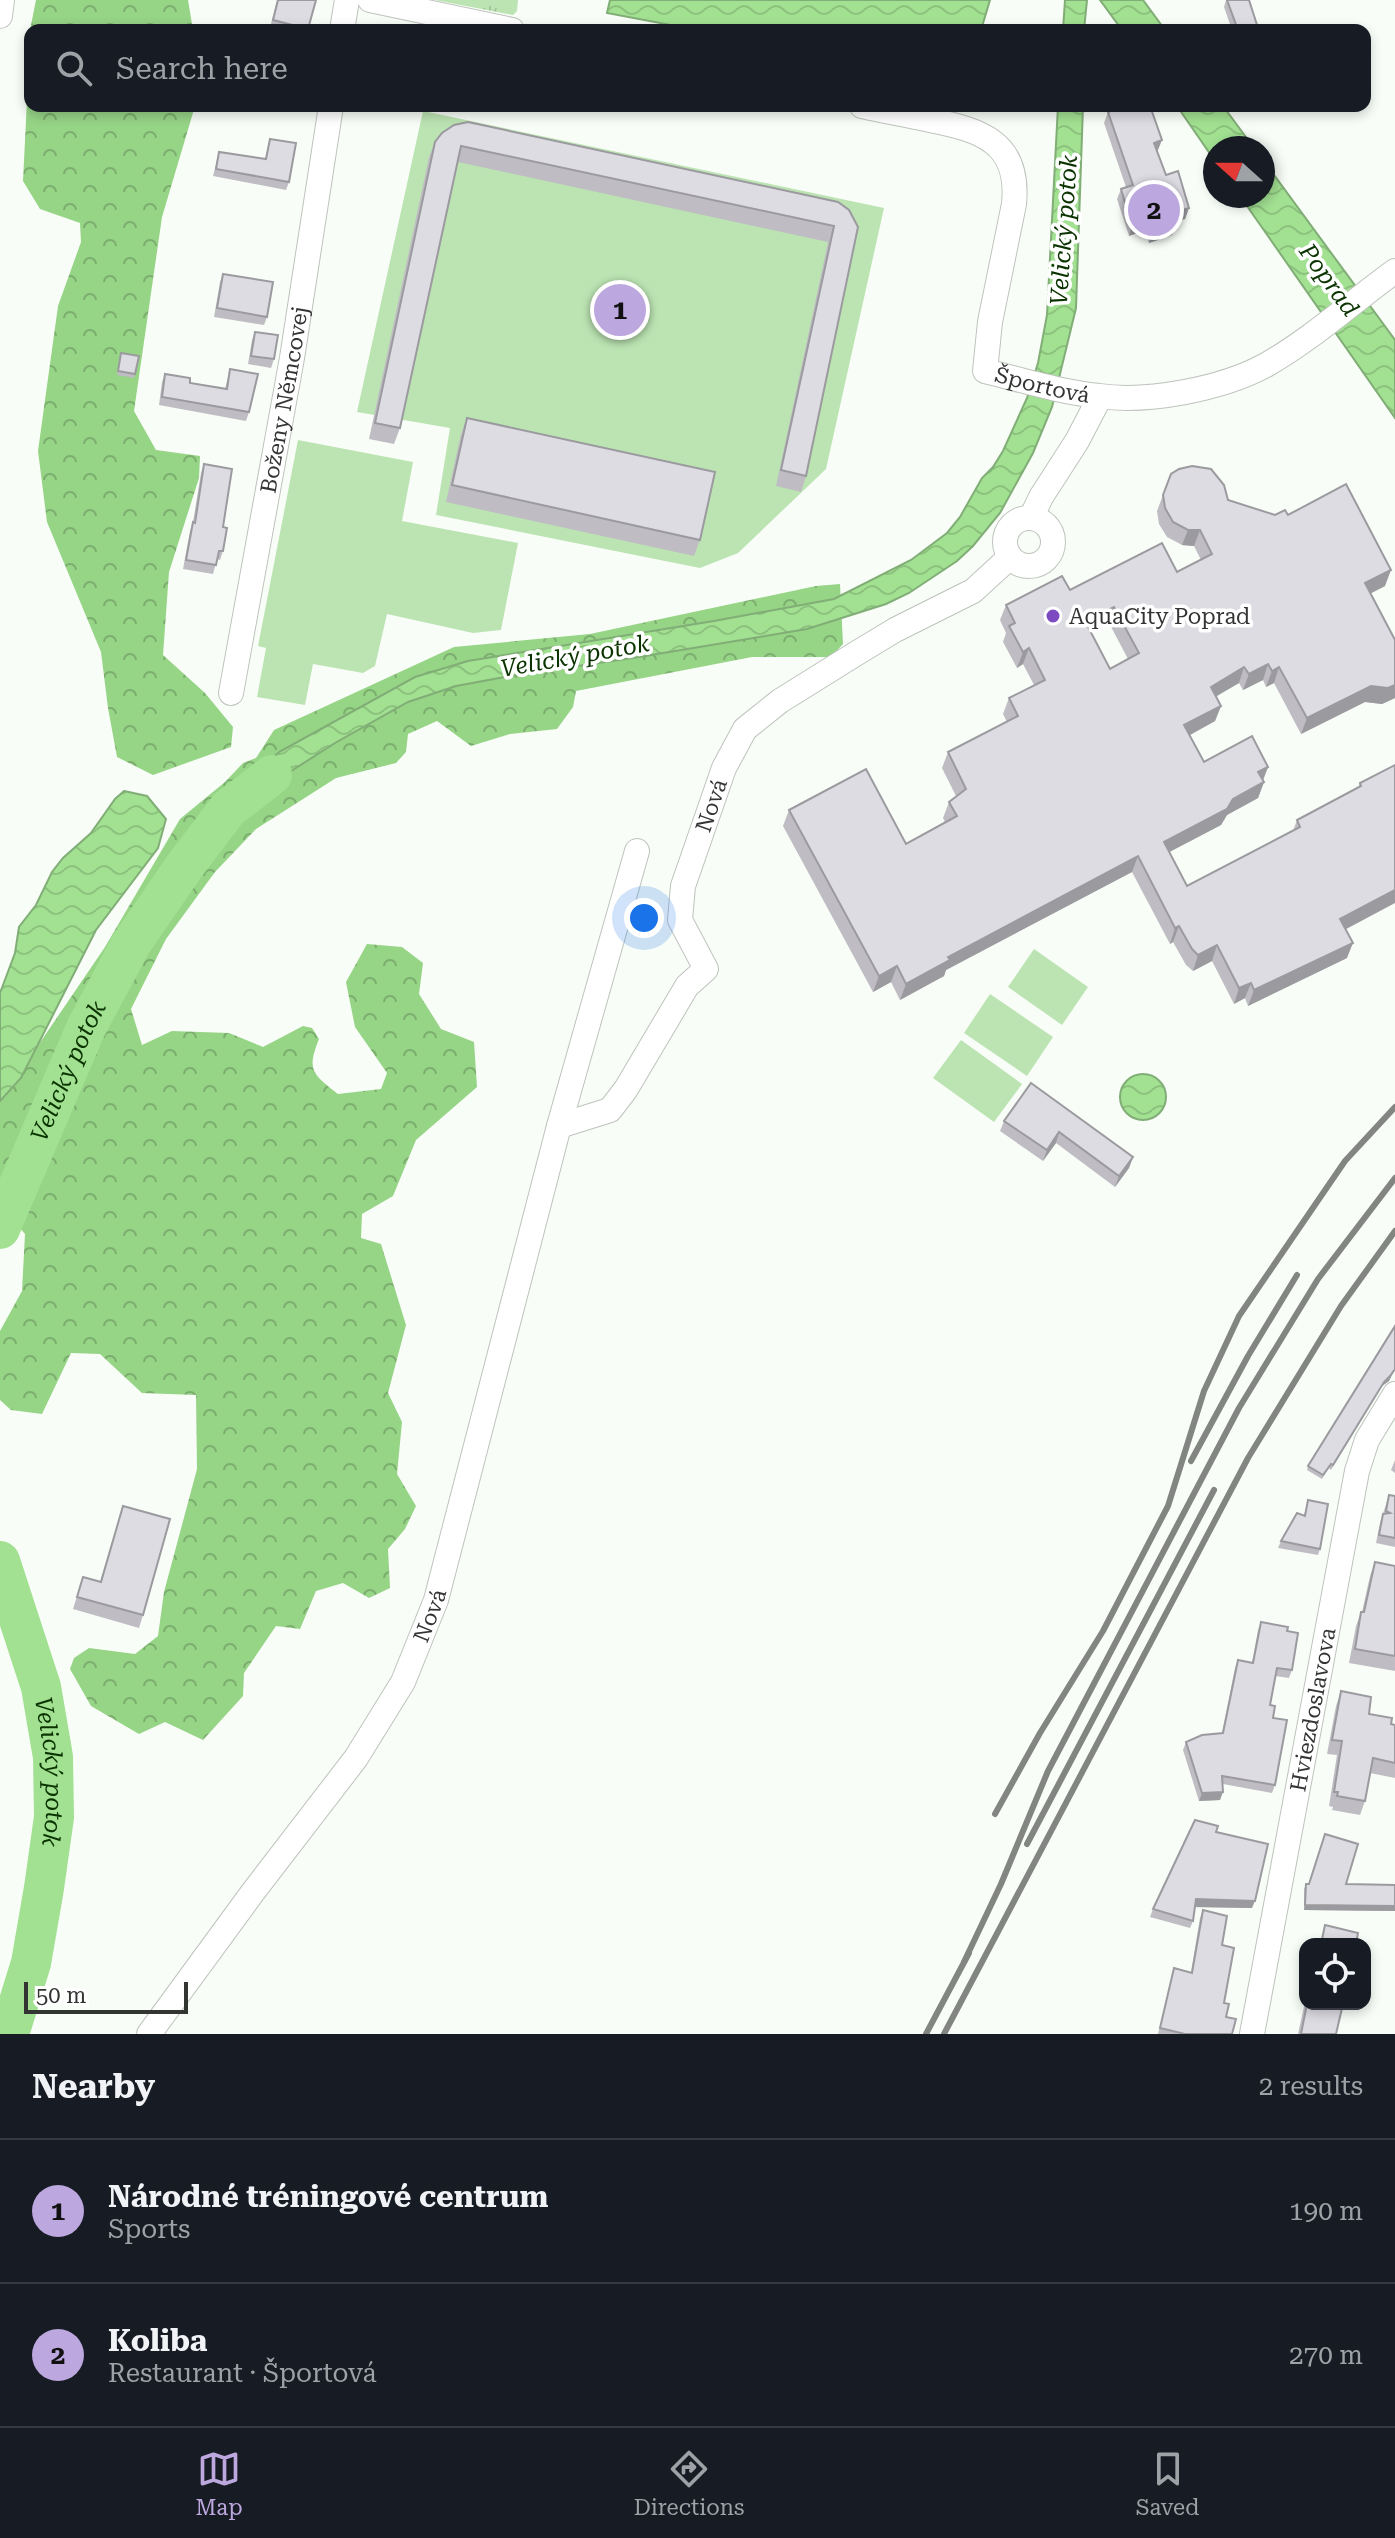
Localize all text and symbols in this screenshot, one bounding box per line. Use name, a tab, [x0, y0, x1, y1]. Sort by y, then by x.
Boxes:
search box	[24, 24, 1371, 112]
icon: search	[52, 46, 96, 90]
text: Search here	[116, 51, 288, 86]
north arrow	[1203, 136, 1275, 208]
water label: Velický potok	[1045, 154, 1083, 306]
pin: 2	[1128, 180, 1180, 240]
water label: Poprad	[1293, 238, 1365, 322]
pin: 1	[594, 280, 646, 340]
street label: Boženy Němcovej	[255, 305, 312, 495]
street label: Športová	[992, 361, 1092, 407]
place label: AquaCity Poprad	[1069, 604, 1250, 629]
marker: AquaCity Poprad	[1044, 607, 1062, 625]
water label: Velický potok	[498, 629, 652, 683]
street label: Nová	[690, 775, 732, 835]
your location	[624, 898, 664, 938]
water label: Velický potok	[25, 996, 112, 1146]
street label: Nová	[408, 1587, 451, 1646]
street label: Hviezdoslavova	[1285, 1626, 1340, 1794]
water label: Velický potok	[29, 1695, 68, 1848]
map controls	[1299, 1938, 1371, 2010]
button: locate	[1299, 1938, 1371, 2010]
scale bar	[24, 1978, 188, 2014]
text: 50 m	[36, 1983, 86, 2008]
text: Nearby	[32, 2066, 155, 2106]
text: 2 results	[1259, 2071, 1363, 2101]
text: Národné tréningové centrum	[108, 2179, 548, 2214]
text: 1	[51, 2196, 65, 2226]
text: 190 m	[1289, 2196, 1363, 2226]
text: Sports	[108, 2214, 190, 2244]
text: Koliba	[108, 2323, 207, 2358]
text: 2	[51, 2340, 65, 2370]
text: 270 m	[1289, 2340, 1363, 2370]
text: Restaurant · Športová	[108, 2358, 377, 2388]
tab: Map	[196, 2447, 243, 2520]
tab: Directions	[634, 2447, 744, 2520]
tab: Saved	[1136, 2447, 1199, 2520]

